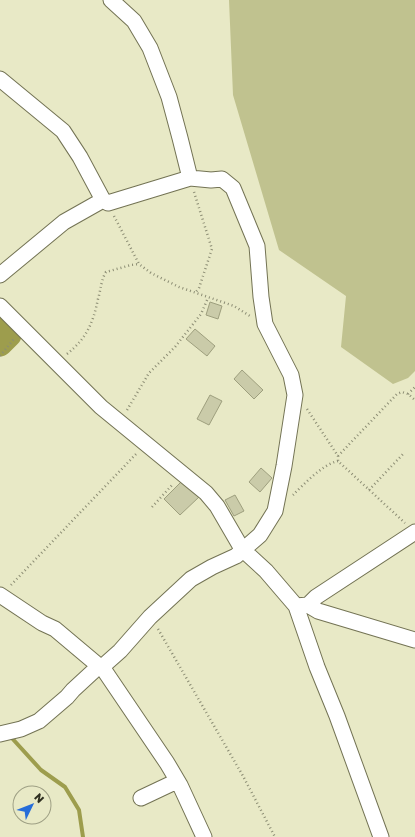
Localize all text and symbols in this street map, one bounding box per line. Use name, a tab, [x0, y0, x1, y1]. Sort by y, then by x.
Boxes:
north arrow	[12, 785, 52, 825]
text: N	[32, 790, 47, 805]

